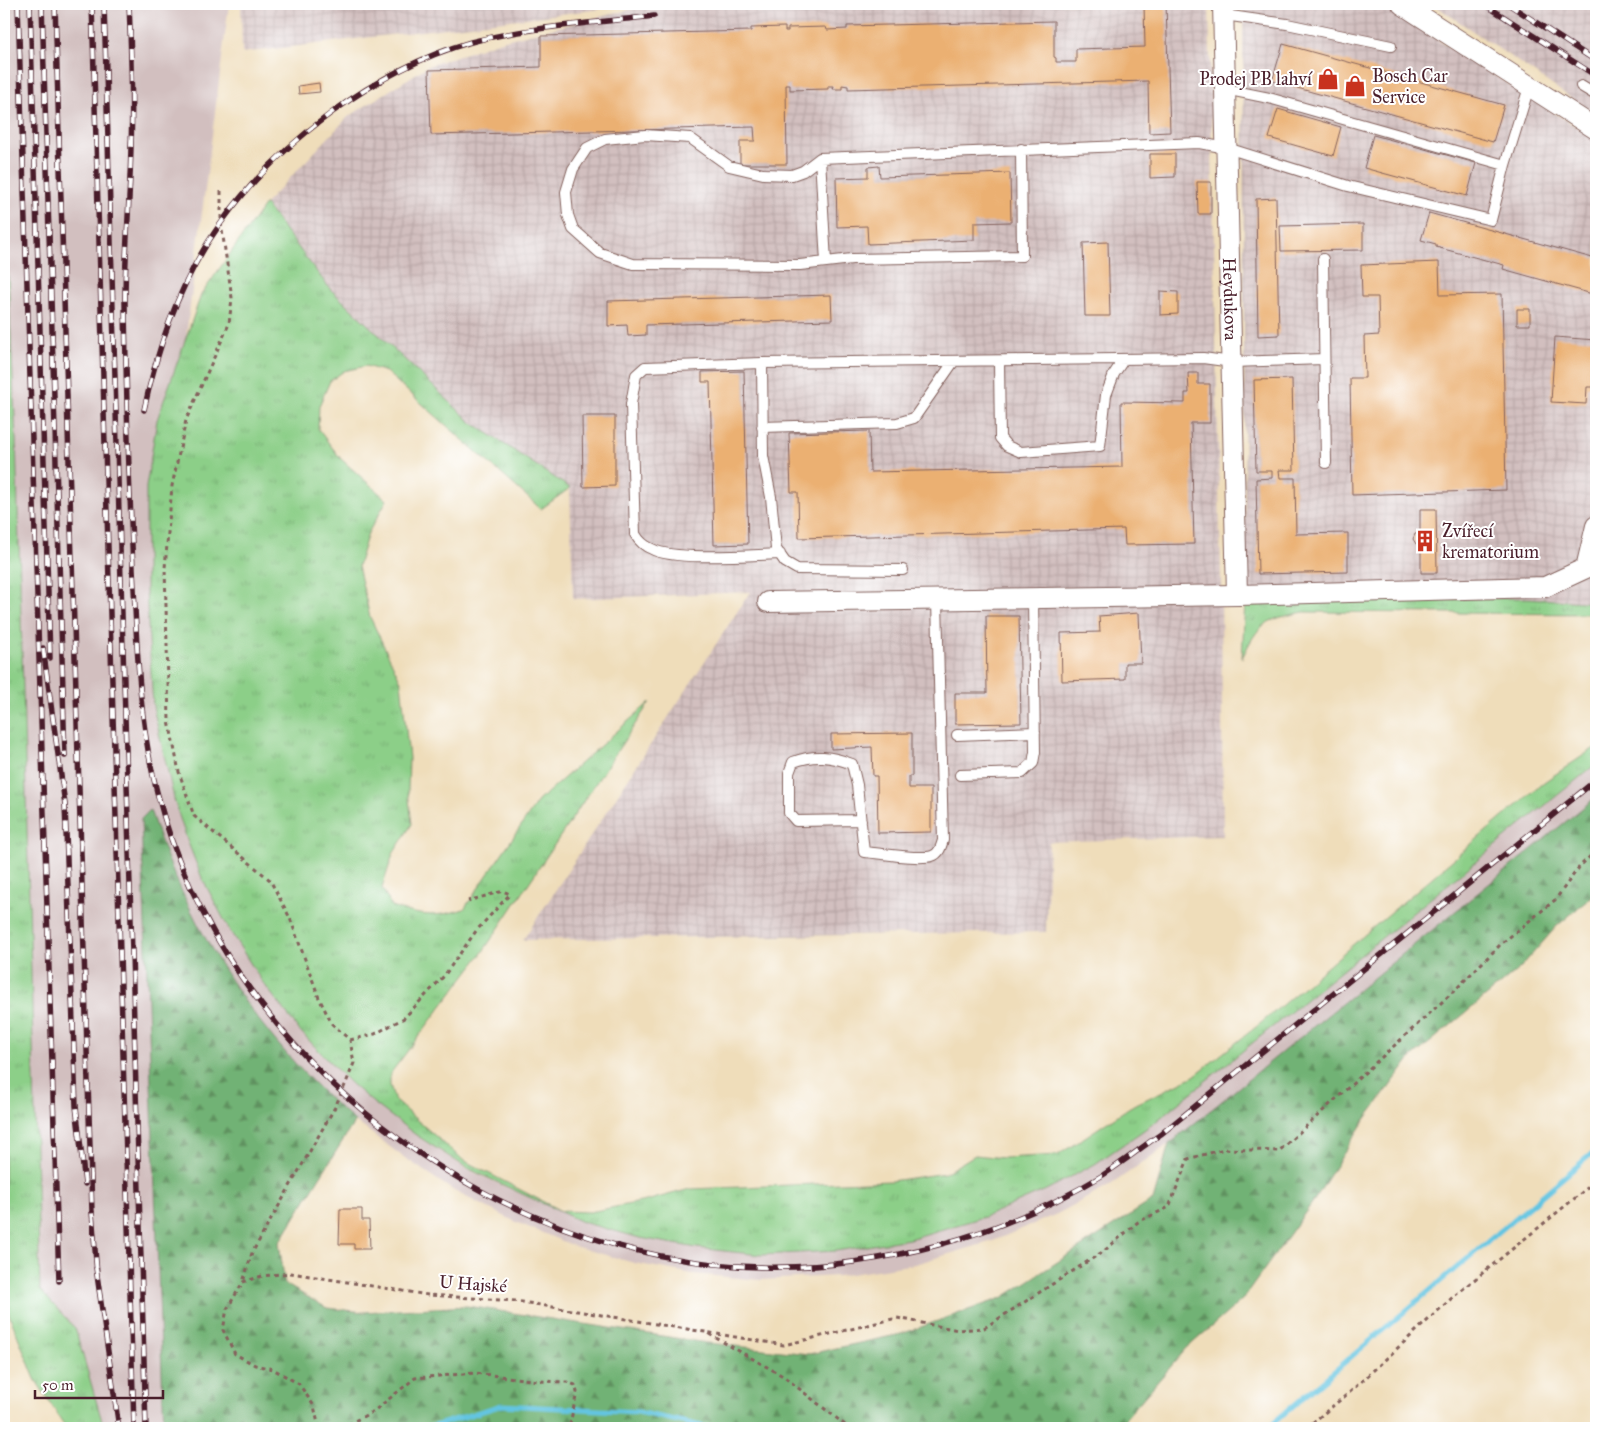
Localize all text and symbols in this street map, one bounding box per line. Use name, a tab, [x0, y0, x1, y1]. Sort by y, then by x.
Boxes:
place label: Bosch Car Service	[1372, 65, 1448, 108]
shop icon: Prodej PB lahví	[1315, 66, 1341, 92]
place label: Prodej PB lahví	[1199, 68, 1313, 90]
shop icon: Bosch Car Service	[1342, 73, 1368, 99]
street label: Heydukova	[1218, 257, 1242, 341]
place label: Zvířecí krematorium	[1442, 520, 1539, 563]
building icon: Zvířecí krematorium	[1412, 528, 1438, 554]
street label: U Hajské	[438, 1271, 508, 1297]
scale bar	[35, 1367, 162, 1399]
text: 50 m	[42, 1376, 74, 1394]

